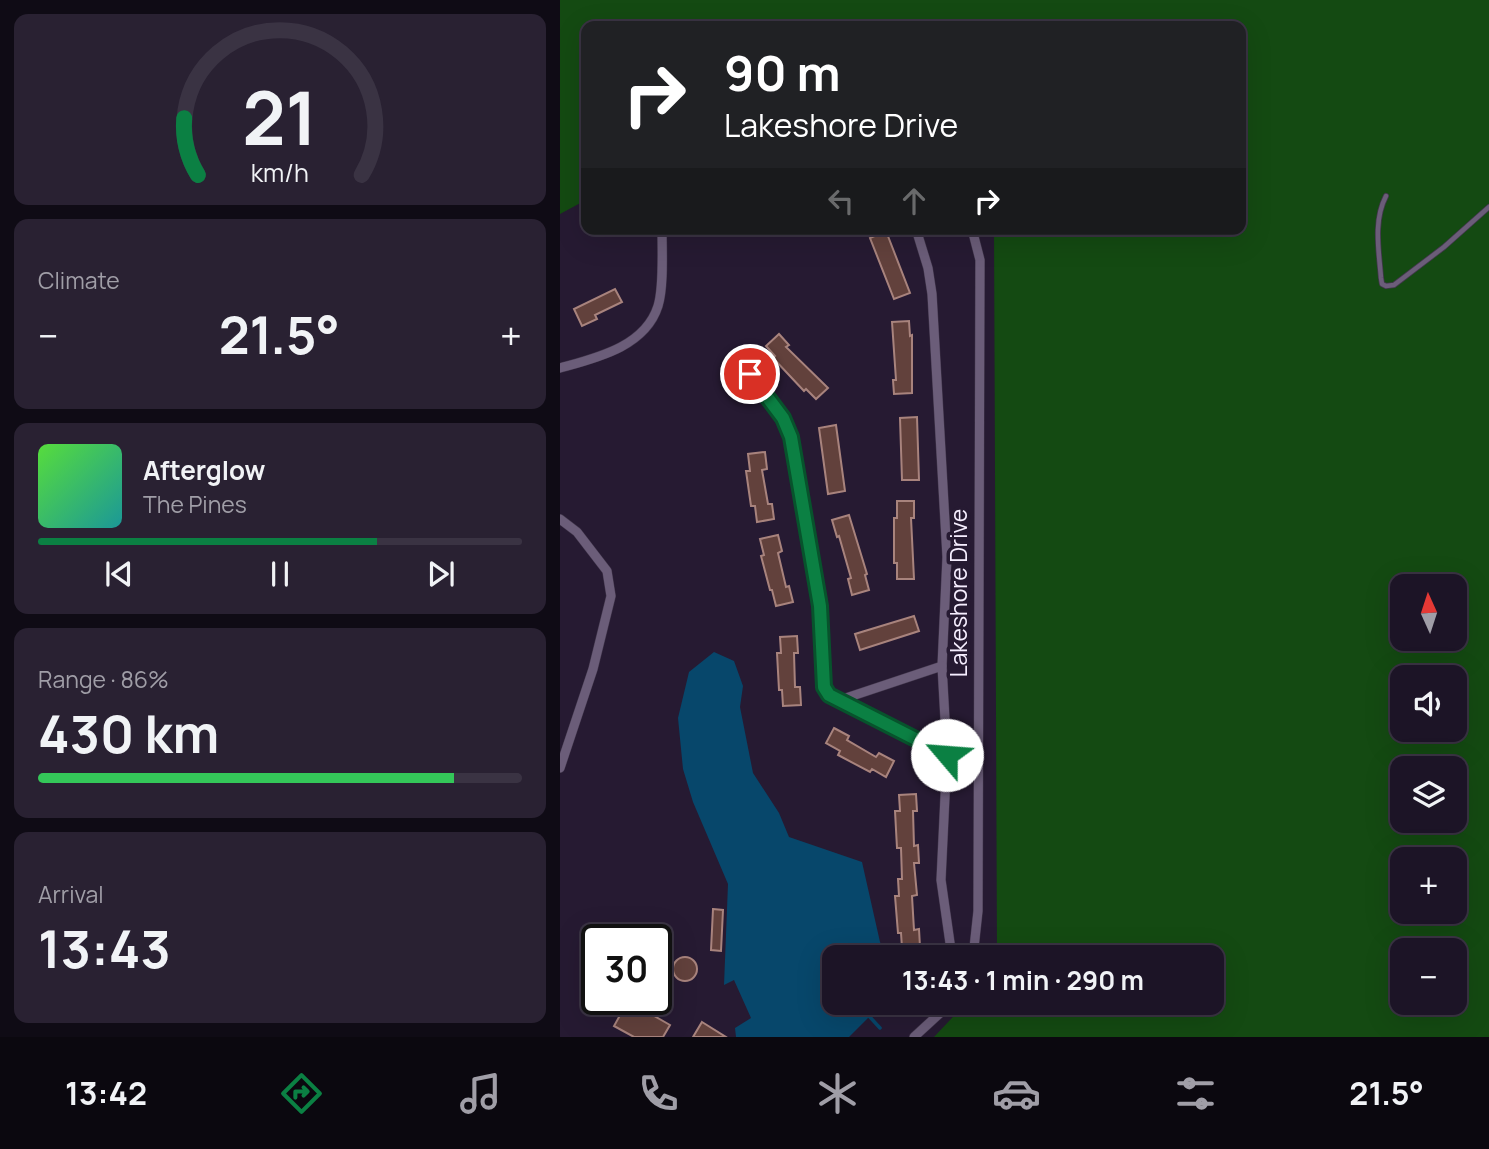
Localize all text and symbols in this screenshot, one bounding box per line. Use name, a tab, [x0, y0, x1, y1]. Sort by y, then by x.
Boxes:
text: 90 m	[724, 39, 841, 106]
icon: right	[609, 49, 700, 140]
text: 21	[242, 68, 318, 168]
text: Lakeshore Drive	[724, 103, 958, 147]
text: km/h	[251, 155, 309, 190]
icon: left	[822, 182, 860, 220]
icon: ahead	[895, 182, 933, 220]
icon: right	[968, 182, 1006, 220]
text: Climate	[38, 264, 120, 296]
text: 21.5°	[219, 299, 340, 370]
text: −	[38, 309, 59, 361]
text: +	[500, 309, 522, 361]
pin	[720, 344, 780, 404]
icon: arrive	[731, 355, 769, 393]
text: Afterglow	[143, 452, 265, 488]
text: The Pines	[143, 488, 247, 520]
street label: Lakeshore Drive	[942, 509, 974, 677]
icon: previous	[100, 555, 138, 593]
icon: pause	[261, 555, 299, 593]
icon: next	[422, 555, 460, 593]
north arrow	[1390, 574, 1466, 651]
map controls	[1390, 574, 1467, 1015]
text: Range · 86%	[38, 663, 169, 695]
button: sound	[1390, 665, 1467, 742]
text: 430 km	[38, 698, 219, 769]
position arrow	[910, 718, 984, 792]
button: layers	[1390, 756, 1467, 833]
button: +	[1390, 847, 1467, 924]
text: Arrival	[38, 878, 104, 910]
text: 13:43	[38, 913, 171, 984]
speed limit sign: 30	[581, 924, 672, 1015]
button: −	[1390, 938, 1467, 1015]
text: 13:43 · 1 min · 290 m	[902, 962, 1144, 998]
icon: directions	[277, 1069, 326, 1118]
icon: music	[456, 1069, 505, 1118]
icon: phone	[634, 1069, 683, 1118]
icon: climate	[813, 1069, 862, 1118]
icon: car	[992, 1069, 1041, 1118]
icon: filters	[1171, 1069, 1220, 1118]
text: 13:42	[65, 1071, 147, 1115]
text: 21.5°	[1349, 1071, 1424, 1115]

